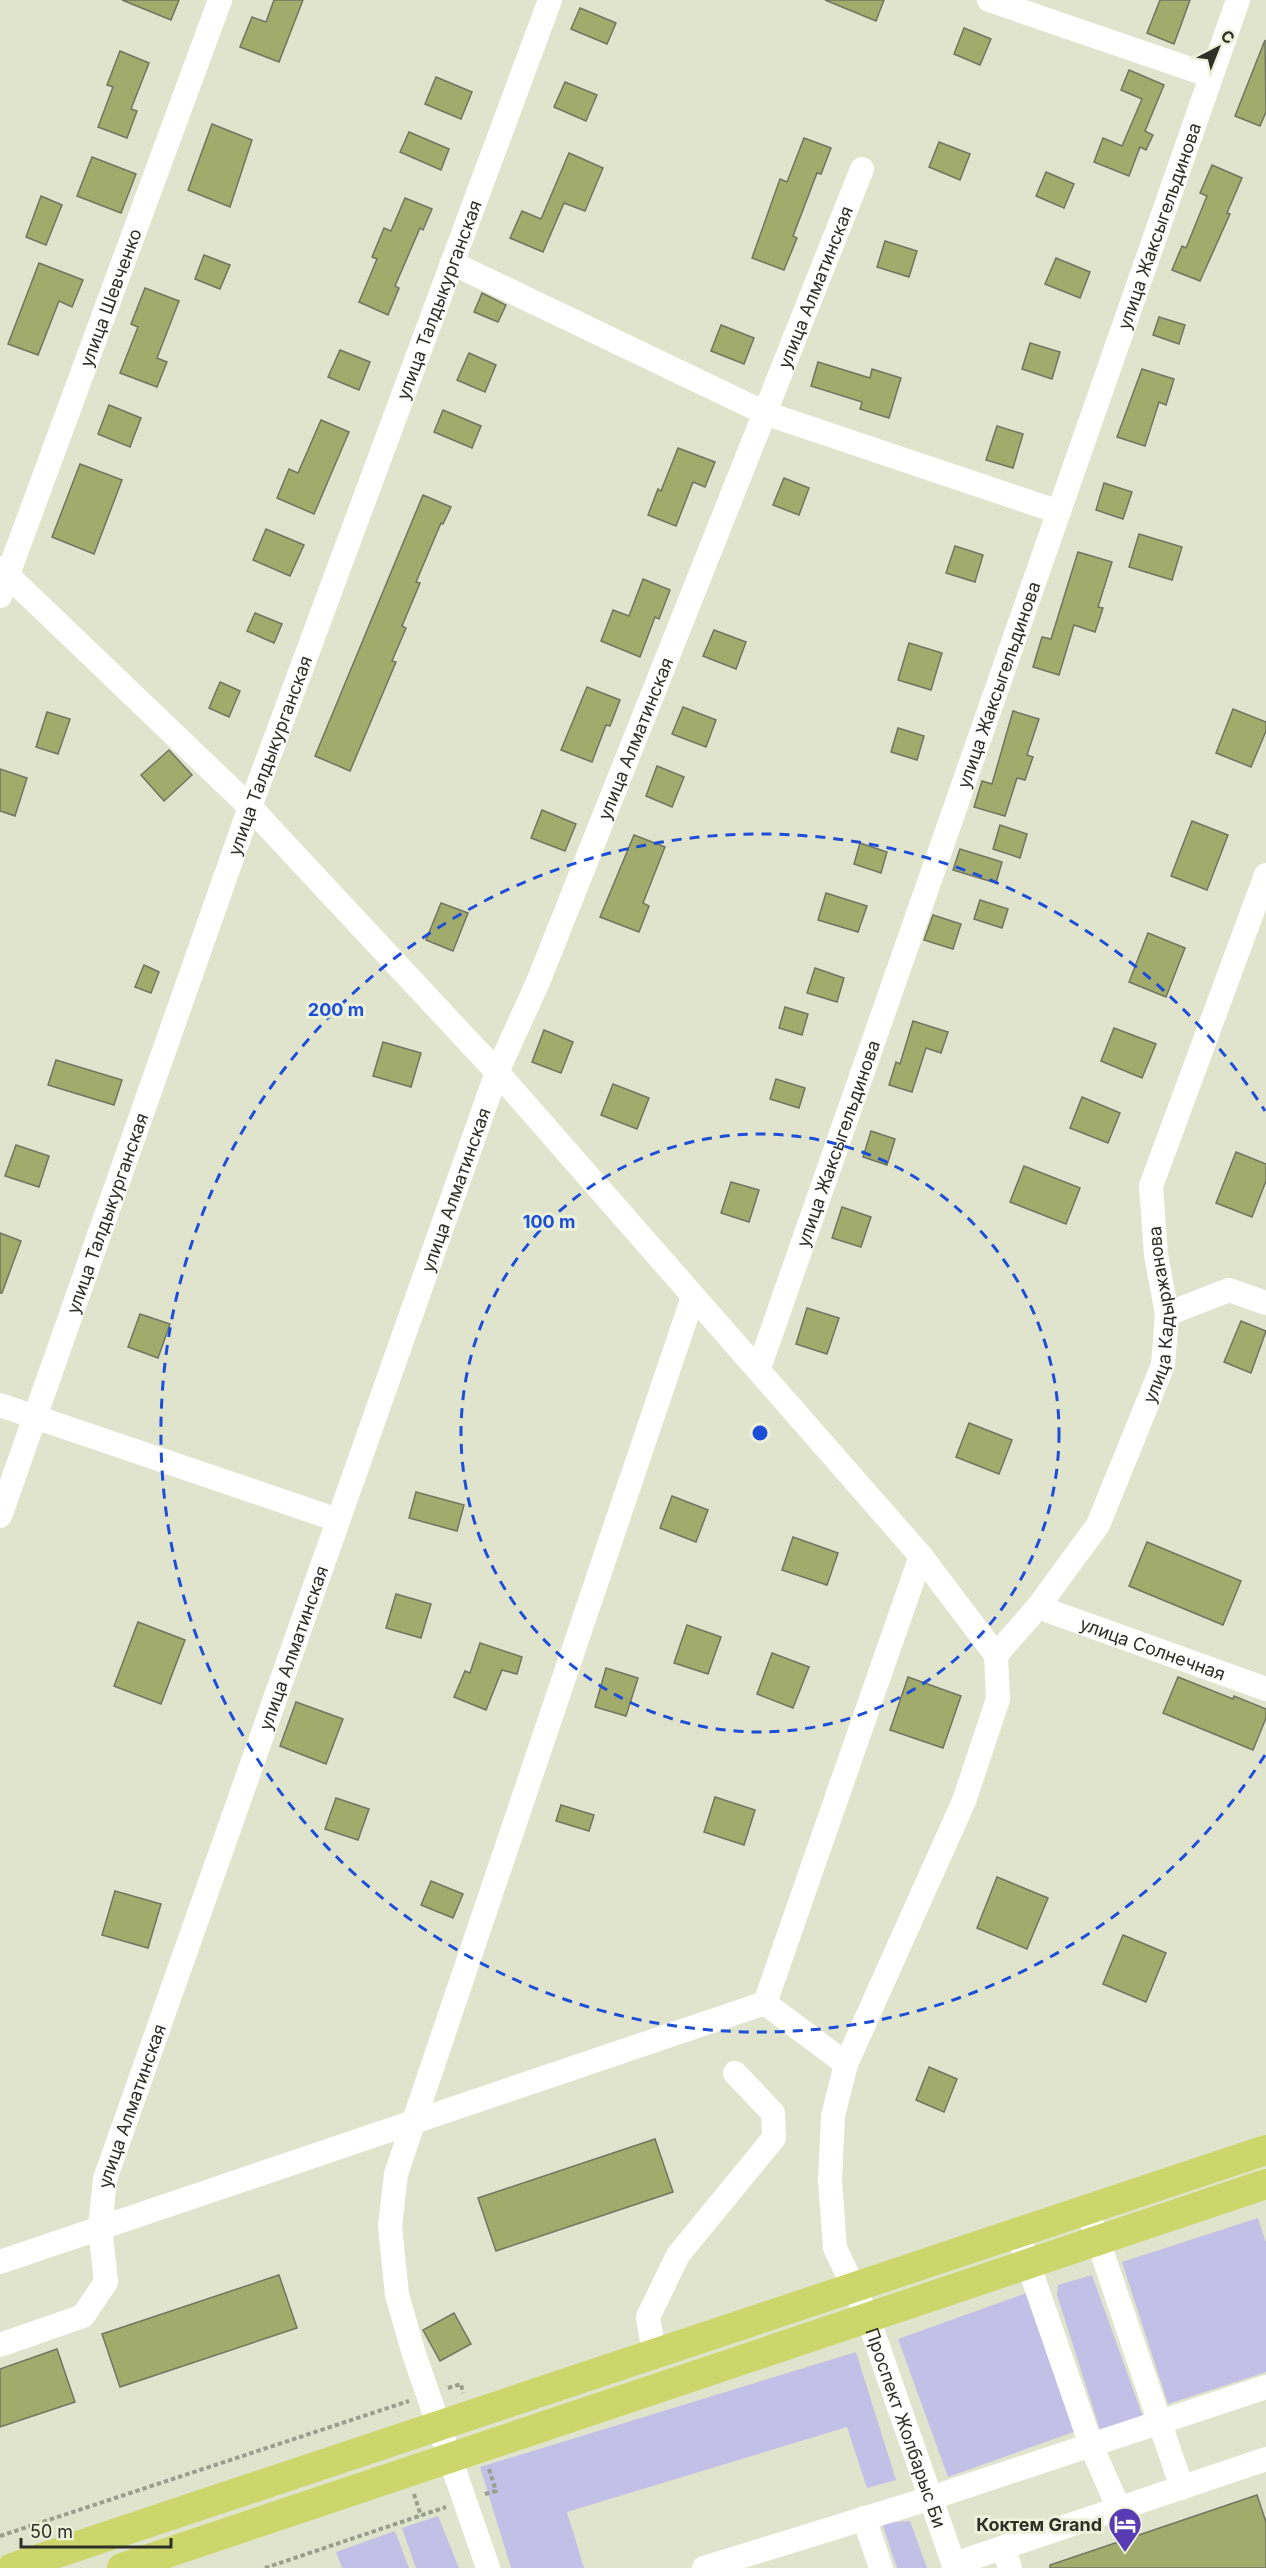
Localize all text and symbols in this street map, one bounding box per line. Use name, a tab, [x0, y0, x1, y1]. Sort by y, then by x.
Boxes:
north arrow	[1188, 18, 1248, 78]
text: С	[1217, 25, 1239, 48]
street label: улица Жаксыгельдинова	[1113, 120, 1205, 332]
street label: улица Талдыкурганская	[392, 197, 485, 402]
street label: улица Алматинская	[773, 203, 857, 371]
street label: улица Шевченко	[75, 226, 145, 370]
street label: улица Жаксыгельдинова	[952, 578, 1044, 791]
street label: улица Талдыкурганская	[223, 653, 316, 858]
street label: улица Алматинская	[593, 654, 677, 823]
text: 200 m	[308, 999, 364, 1020]
street label: улица Жаксыгельдинова	[792, 1037, 884, 1250]
street label: улица Алматинская	[417, 1105, 494, 1275]
street label: улица Талдыкурганская	[62, 1110, 152, 1316]
text: 100 m	[523, 1211, 575, 1232]
street label: улица Кадыржанова	[1138, 1226, 1178, 1406]
centre of rings	[750, 1423, 770, 1443]
street label: улица Алматинская	[254, 1563, 332, 1733]
street label: улица Солнечная	[1077, 1613, 1228, 1684]
street label: улица Алматинская	[94, 2021, 170, 2189]
street label: Проспект Жолбарыс Би	[862, 2325, 951, 2531]
hotel icon: Коктем Grand	[1107, 2506, 1143, 2553]
scale bar	[21, 2511, 171, 2549]
place label: Коктем Grand	[976, 2514, 1102, 2535]
text: 50 m	[30, 2521, 73, 2542]

